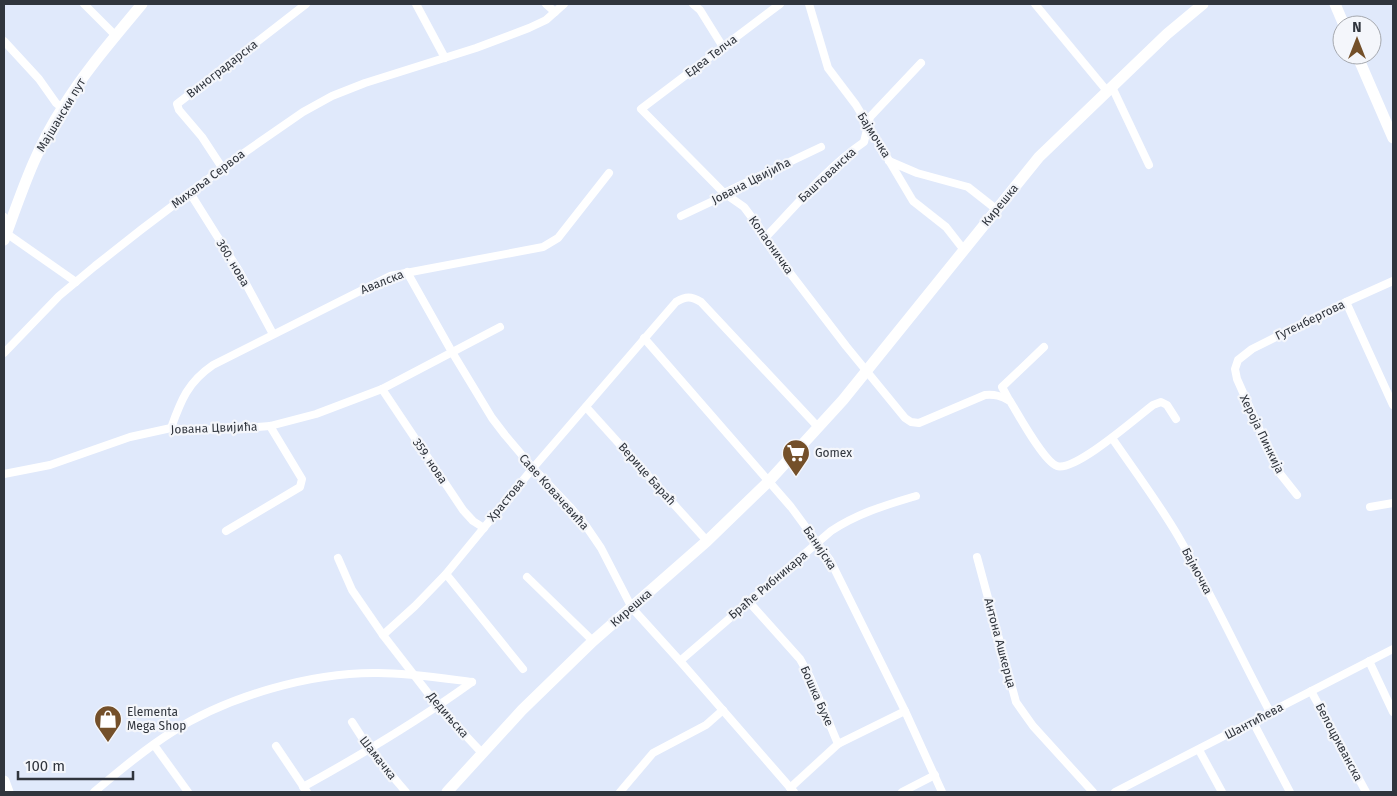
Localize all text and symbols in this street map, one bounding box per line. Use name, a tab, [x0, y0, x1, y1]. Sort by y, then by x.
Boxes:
north arrow	[1332, 15, 1382, 65]
text: N	[1352, 19, 1362, 36]
street label: Едеа Телча	[682, 32, 740, 80]
street label: Виноградарска	[184, 37, 260, 101]
street label: Мајшански пут	[34, 75, 89, 154]
street label: Бајмочка	[855, 110, 893, 160]
street label: Баштованска	[795, 145, 859, 205]
street label: Михаља Сервоа	[169, 147, 247, 211]
street label: Јована Цвијића	[709, 155, 793, 207]
street label: Кирешка	[979, 181, 1021, 229]
street label: Копаоничка	[746, 213, 796, 277]
street label: 360. нова	[213, 237, 253, 289]
street label: Авалска	[358, 267, 406, 297]
street label: Гутенбергова	[1273, 297, 1347, 343]
street label: Хероја Пинкија	[1237, 392, 1287, 476]
street label: Јована Цвијића	[170, 419, 258, 437]
street label: 359. нова	[410, 436, 450, 486]
supermarket icon: Gomex	[781, 438, 811, 477]
street label: Верице Бараћ	[615, 440, 679, 508]
place label: Gomex	[815, 446, 852, 460]
street label: Саве Ковачевића	[516, 451, 592, 533]
street label: Храстова	[484, 476, 528, 524]
street label: Банијска	[800, 524, 840, 572]
street label: Бајмочка	[1179, 545, 1215, 597]
street label: Браће Рибникара	[726, 548, 810, 622]
street label: Кирешка	[608, 586, 654, 630]
street label: Антона Ашкерца	[981, 596, 1019, 690]
street label: Бошка Бухе	[798, 664, 836, 728]
street label: Дедињска	[424, 689, 472, 741]
street label: Шантићева	[1222, 700, 1286, 742]
street label: Белоцркванска	[1313, 701, 1365, 783]
shop icon: Elementa Mega Shop	[93, 704, 123, 743]
place label: Elementa Mega Shop	[127, 705, 186, 733]
street label: Шамачка	[357, 733, 399, 783]
scale bar	[18, 748, 132, 780]
text: 100 m	[25, 757, 65, 775]

